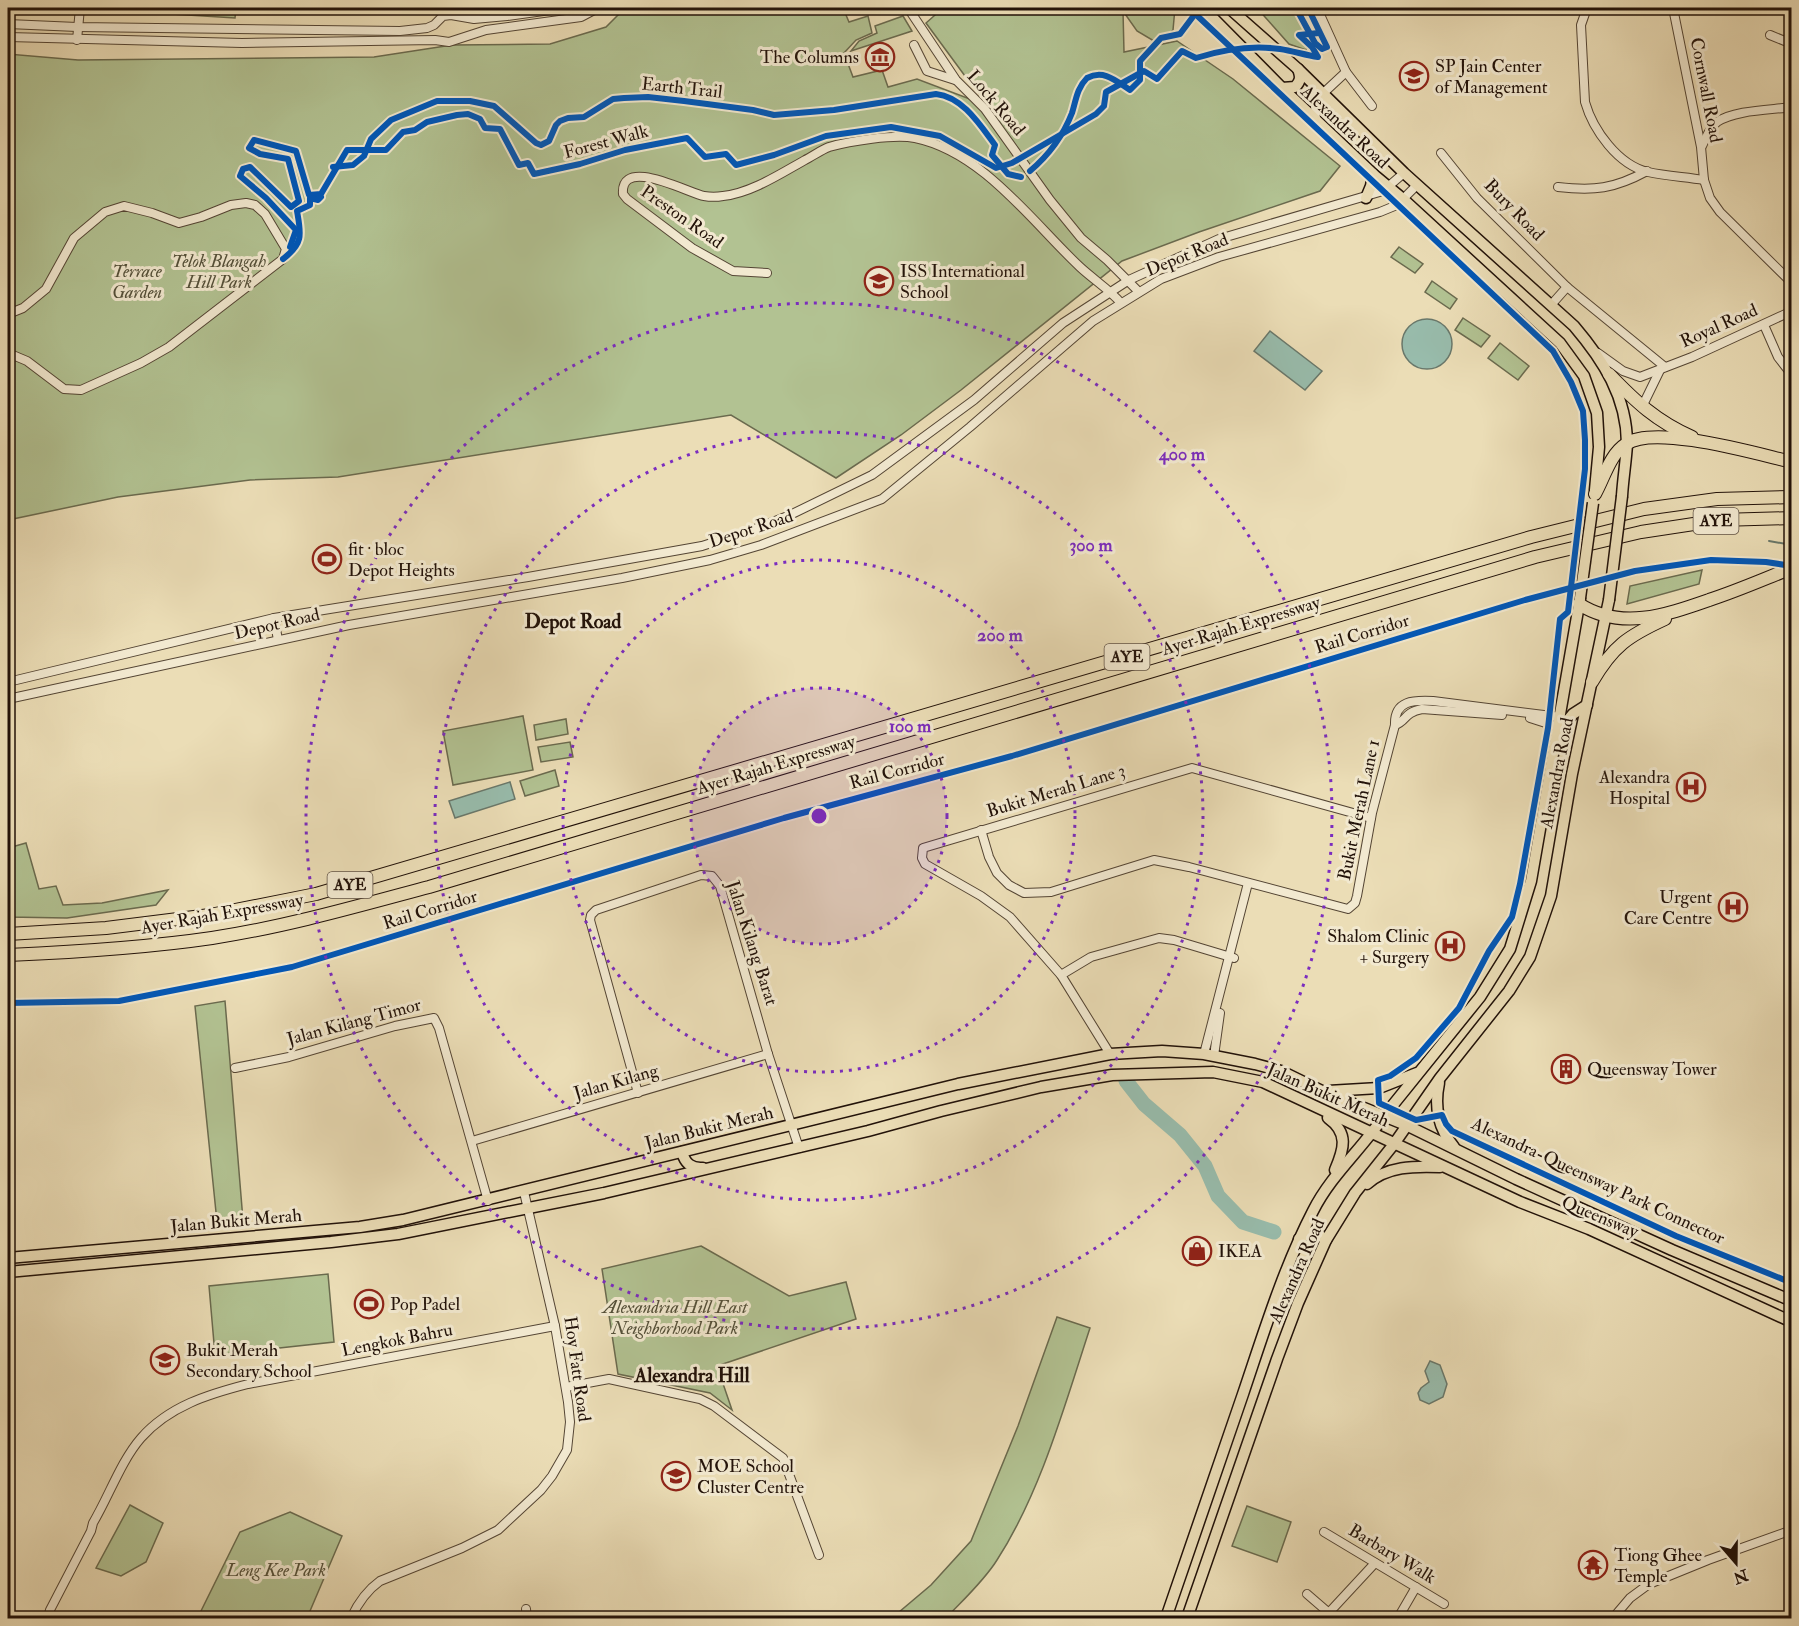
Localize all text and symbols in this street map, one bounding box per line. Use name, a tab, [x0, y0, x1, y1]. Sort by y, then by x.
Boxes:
street label: Cornwall Road	[1685, 35, 1727, 145]
museum icon: The Columns	[864, 41, 896, 73]
place label: The Columns	[760, 46, 859, 69]
place label: SP Jain Center of Management	[1435, 55, 1548, 99]
school or university icon: SP Jain Center of Management	[1398, 60, 1430, 92]
street label: Lock Road	[962, 65, 1030, 141]
street label: Earth Trail	[640, 72, 724, 104]
street label: Alexandra Road	[1295, 80, 1394, 174]
street label: Forest Walk	[561, 120, 651, 164]
street label: Bury Road	[1479, 174, 1549, 246]
street label: Preston Road	[636, 180, 728, 254]
street label: Depot Road	[1142, 228, 1232, 282]
park label: Telok Blangah Hill Park	[172, 250, 266, 294]
park label: Terrace Garden	[112, 260, 163, 304]
place label: ISS International School	[900, 260, 1025, 304]
school or university icon: ISS International School	[863, 265, 895, 297]
street label: Royal Road	[1677, 299, 1762, 353]
text: 400 m	[1158, 443, 1206, 466]
street label: Depot Road	[706, 505, 796, 553]
road number: AYE	[1694, 508, 1738, 534]
text: 300 m	[1069, 534, 1114, 557]
place label: fit · bloc Depot Heights	[348, 538, 455, 582]
sports icon: fit · bloc Depot Heights	[311, 543, 343, 575]
street label: Ayer Rajah Expressway	[1158, 591, 1324, 661]
street label: Depot Road	[232, 603, 322, 645]
district label: Depot Road	[525, 609, 622, 635]
street label: Rail Corridor	[1312, 609, 1412, 659]
text: 200 m	[977, 624, 1024, 647]
road number: AYE	[1104, 644, 1150, 670]
text: 100 m	[889, 715, 932, 738]
street label: Alexandra Road	[1535, 715, 1579, 831]
street label: Ayer Rajah Expressway	[693, 730, 859, 800]
street label: Bukit Merah Lane 1	[1333, 737, 1385, 883]
street label: Rail Corridor	[847, 747, 947, 795]
street label: Bukit Merah Lane 3	[984, 759, 1128, 823]
place label: Alexandra Hospital	[1598, 766, 1671, 810]
hospital icon: Alexandra Hospital	[1675, 771, 1707, 803]
centre of rings	[809, 806, 829, 826]
road number: AYE	[328, 872, 372, 898]
street label: Jalan Kilang Barat	[721, 877, 783, 1008]
street label: Rail Corridor	[380, 885, 480, 935]
place label: Urgent Care Centre	[1624, 886, 1712, 930]
street label: Ayer Rajah Expressway	[138, 888, 306, 940]
hospital icon: Urgent Care Centre	[1717, 891, 1749, 923]
place label: Shalom Clinic + Surgery	[1327, 925, 1430, 969]
hospital icon: Shalom Clinic + Surgery	[1434, 930, 1466, 962]
street label: Jalan Kilang Timor	[283, 993, 424, 1051]
building icon: Queensway Tower	[1550, 1053, 1582, 1085]
street label: Jalan Bukit Merah	[1262, 1057, 1393, 1132]
place label: Queensway Tower	[1587, 1058, 1717, 1081]
street label: Jalan Kilang	[570, 1059, 662, 1105]
street label: Jalan Bukit Merah	[641, 1101, 776, 1155]
street label: Alexandra-Queensway Park Connector	[1468, 1113, 1728, 1249]
street label: Queensway	[1558, 1191, 1642, 1243]
street label: Jalan Bukit Merah	[168, 1204, 303, 1238]
street label: Alexandra Road	[1263, 1215, 1330, 1328]
shop icon: IKEA	[1181, 1235, 1213, 1267]
place label: IKEA	[1218, 1240, 1263, 1263]
sports icon: Pop Padel	[353, 1288, 385, 1320]
place label: Pop Padel	[390, 1293, 460, 1316]
park label: Alexandria Hill East Neighborhood Park	[601, 1296, 748, 1340]
street label: Hoy Fatt Road	[558, 1315, 596, 1423]
street label: Lengkok Bahru	[340, 1318, 454, 1362]
place label: Bukit Merah Secondary School	[186, 1339, 312, 1383]
school or university icon: Bukit Merah Secondary School	[149, 1344, 181, 1376]
district label: Alexandra Hill	[633, 1363, 750, 1388]
place label: MOE School Cluster Centre	[697, 1455, 804, 1499]
school or university icon: MOE School Cluster Centre	[660, 1460, 692, 1492]
street label: Barbary Walk	[1344, 1519, 1440, 1589]
north arrow	[1706, 1533, 1766, 1593]
place label: Tiong Ghee Temple	[1614, 1544, 1703, 1588]
temple icon: Tiong Ghee Temple	[1577, 1549, 1609, 1581]
park label: Leng Kee Park	[225, 1559, 326, 1582]
text: N	[1730, 1564, 1752, 1588]

